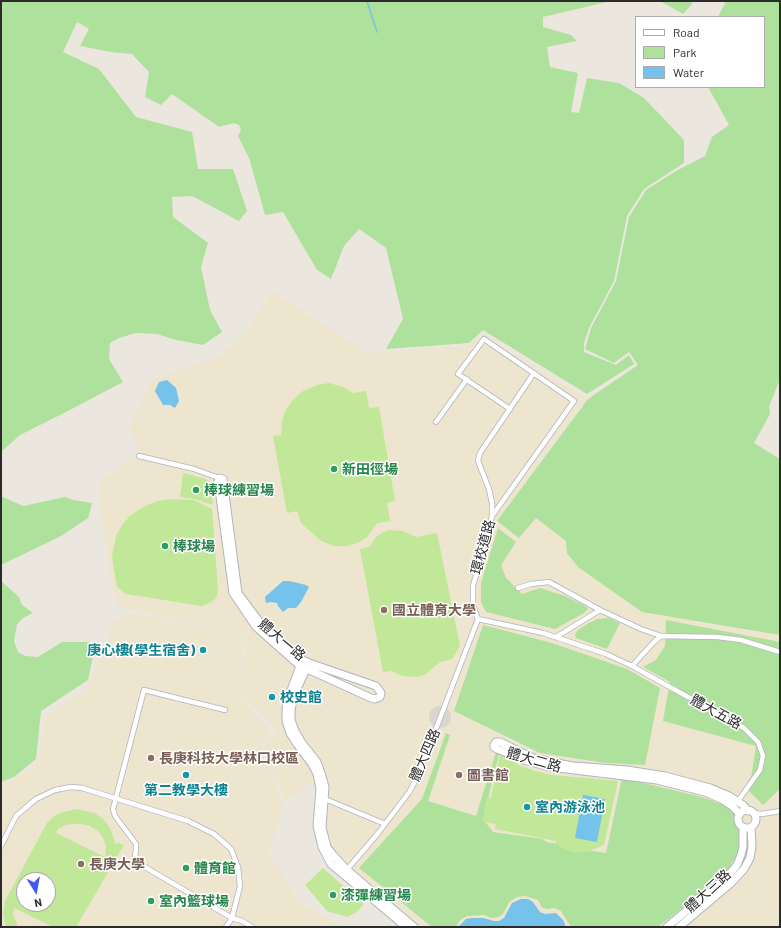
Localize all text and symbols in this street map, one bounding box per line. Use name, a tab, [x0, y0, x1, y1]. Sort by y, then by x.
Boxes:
legend	[635, 16, 765, 88]
text: Road	[673, 25, 700, 39]
text: Park	[673, 45, 697, 59]
text: Water	[673, 65, 704, 79]
place label: 新田徑場	[342, 461, 398, 477]
marker: 新田徑場	[329, 464, 339, 474]
place label: 棒球練習場	[204, 482, 274, 498]
marker: 棒球練習場	[191, 485, 201, 495]
street label: 環校道路	[468, 518, 498, 576]
place label: 棒球場	[173, 538, 215, 554]
marker: 棒球場	[160, 541, 170, 551]
place label: 國立體育大學	[392, 602, 476, 618]
marker: 國立體育大學	[379, 605, 389, 615]
street label: 體大一路	[255, 616, 309, 664]
place label: 庚心樓(學生宿舍)	[87, 642, 195, 658]
marker: 庚心樓(學生宿舍)	[198, 645, 208, 655]
place label: 校史館	[280, 689, 322, 705]
street label: 體大五路	[687, 691, 745, 733]
marker: 校史館	[267, 692, 277, 702]
street label: 體大四路	[406, 726, 444, 784]
street label: 體大二路	[505, 744, 563, 776]
place label: 長庚科技大學林口校區	[159, 750, 299, 766]
marker: 長庚科技大學林口校區	[146, 753, 156, 763]
place label: 圖書館	[467, 767, 509, 783]
marker: 第二教學大樓	[181, 770, 191, 780]
marker: 圖書館	[454, 770, 464, 780]
place label: 第二教學大樓	[144, 782, 228, 798]
place label: 室內游泳池	[535, 799, 605, 815]
marker: 室內游泳池	[522, 802, 532, 812]
place label: 長庚大學	[89, 856, 145, 872]
marker: 長庚大學	[76, 859, 86, 869]
place label: 體育館	[194, 860, 236, 876]
marker: 體育館	[181, 863, 191, 873]
street label: 體大三路	[682, 866, 734, 916]
north arrow	[16, 872, 56, 912]
place label: 漆彈練習場	[341, 887, 411, 903]
marker: 漆彈練習場	[328, 890, 338, 900]
place label: 室內籃球場	[159, 893, 229, 909]
text: N	[33, 896, 43, 910]
marker: 室內籃球場	[146, 896, 156, 906]

